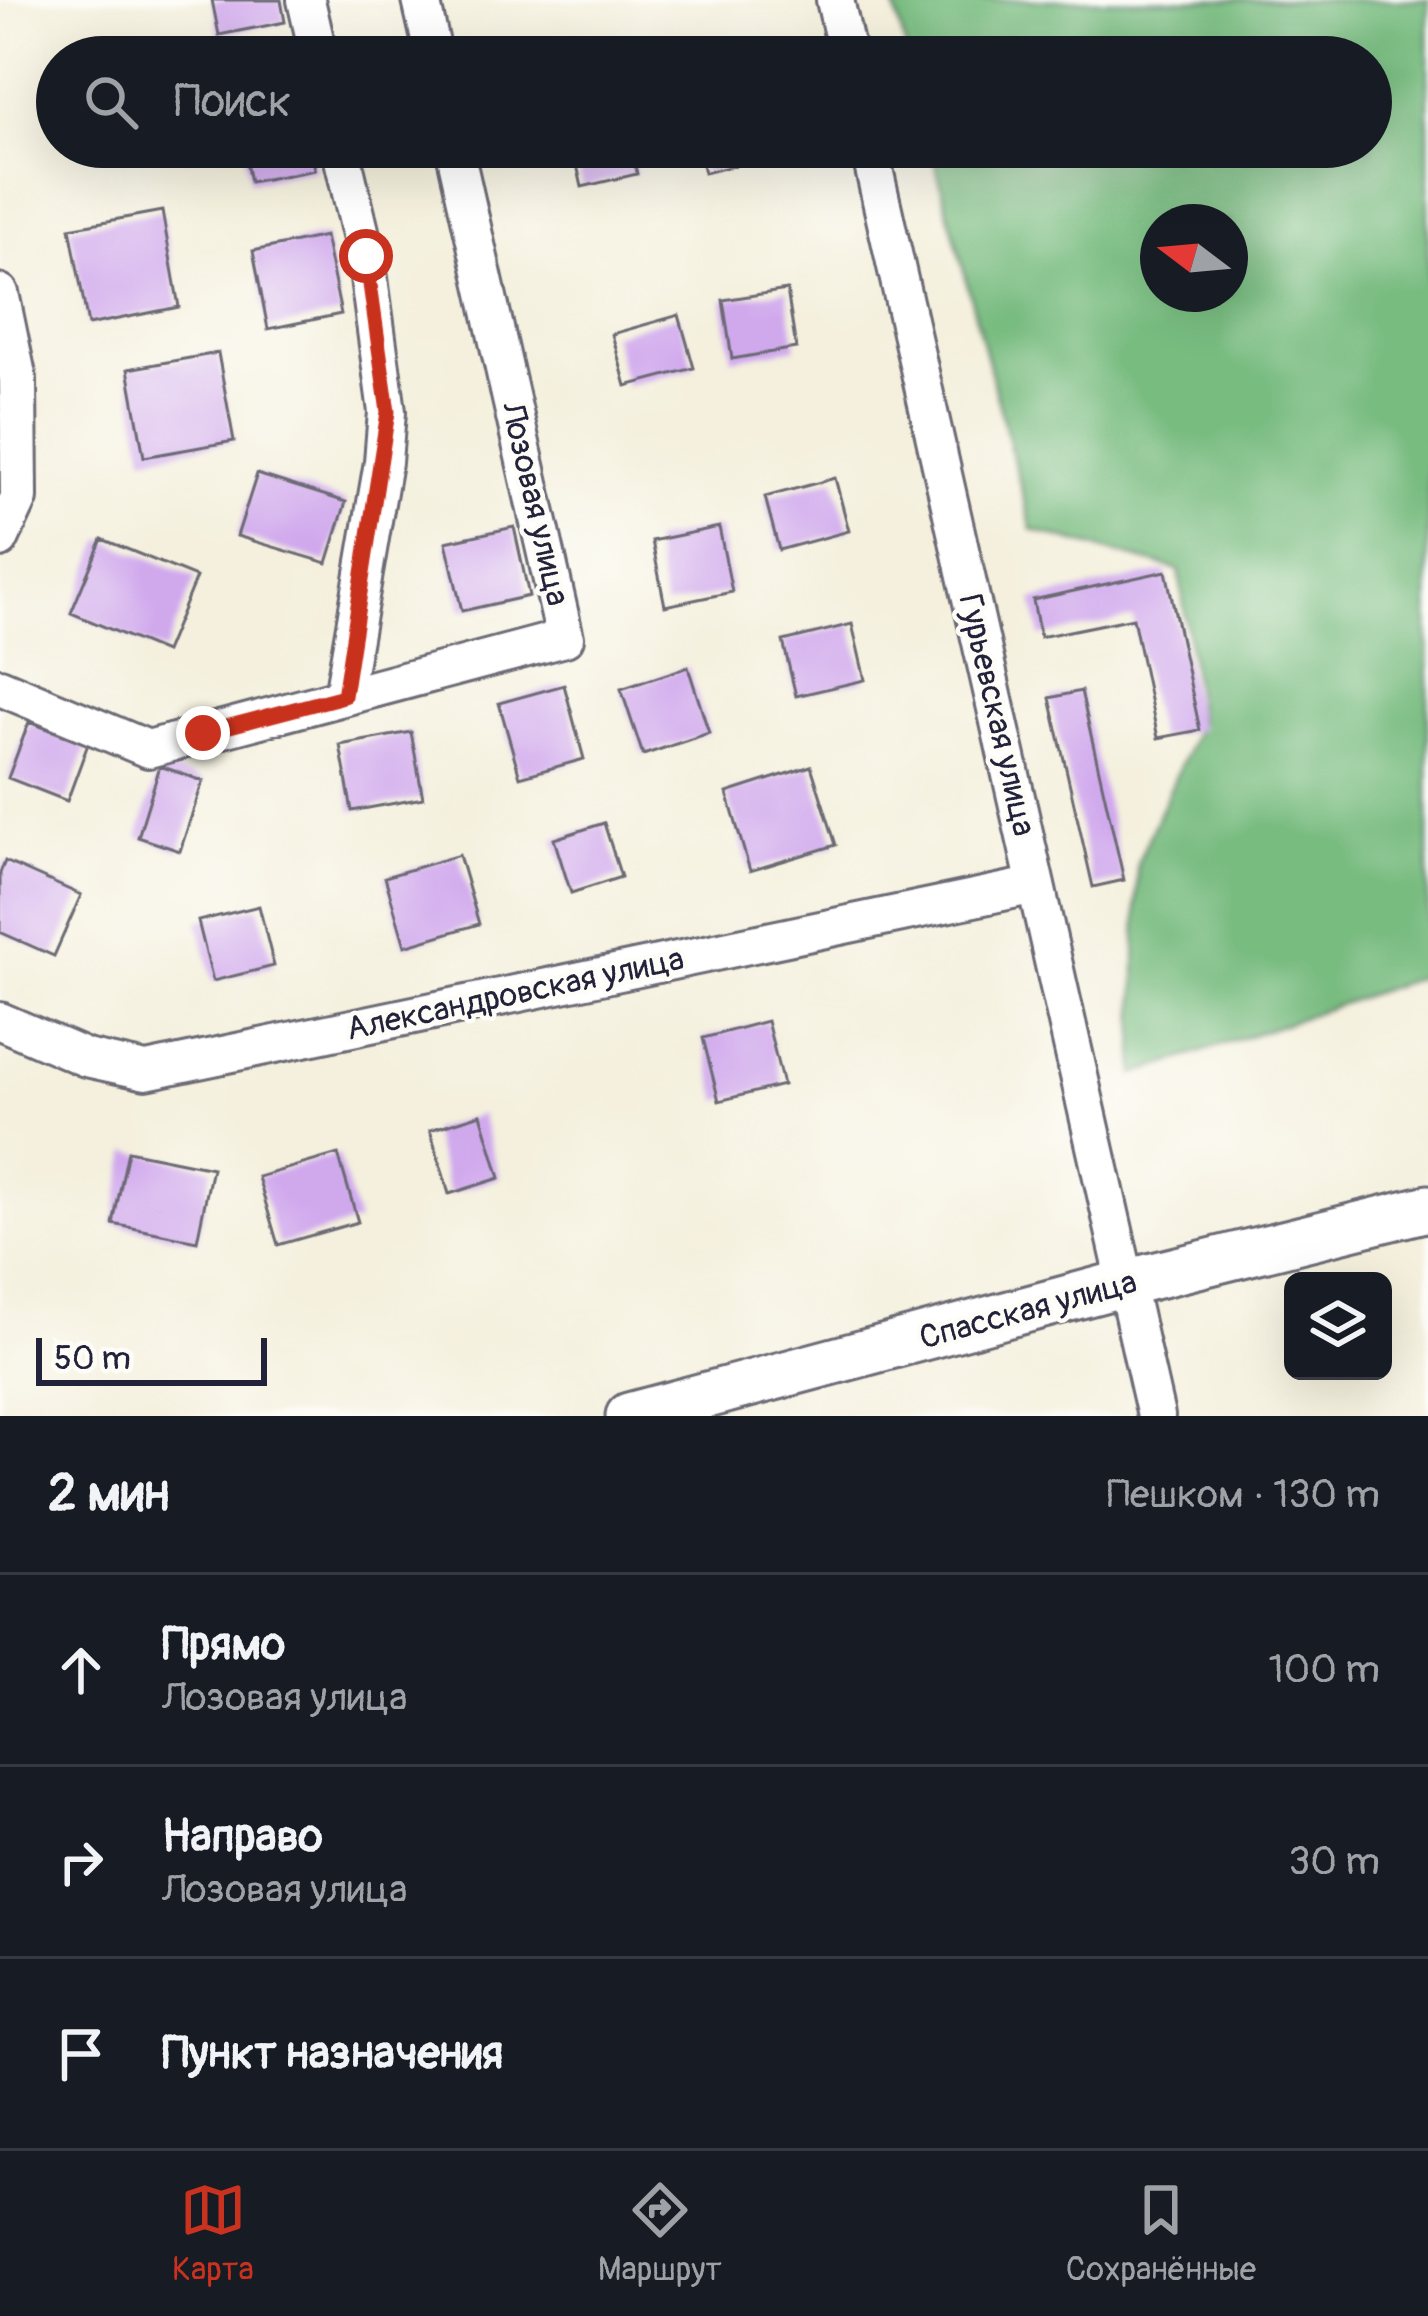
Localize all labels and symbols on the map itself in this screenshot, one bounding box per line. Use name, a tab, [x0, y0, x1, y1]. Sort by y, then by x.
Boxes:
north arrow	[1140, 204, 1248, 312]
route start	[339, 229, 393, 283]
street label: Лозовая улица	[491, 397, 578, 610]
street label: Гурьевская улица	[949, 590, 1045, 840]
route end	[176, 706, 230, 760]
street label: Александровская улица	[343, 938, 687, 1050]
street label: Спасская улица	[915, 1261, 1141, 1359]
scale bar	[36, 1332, 267, 1385]

